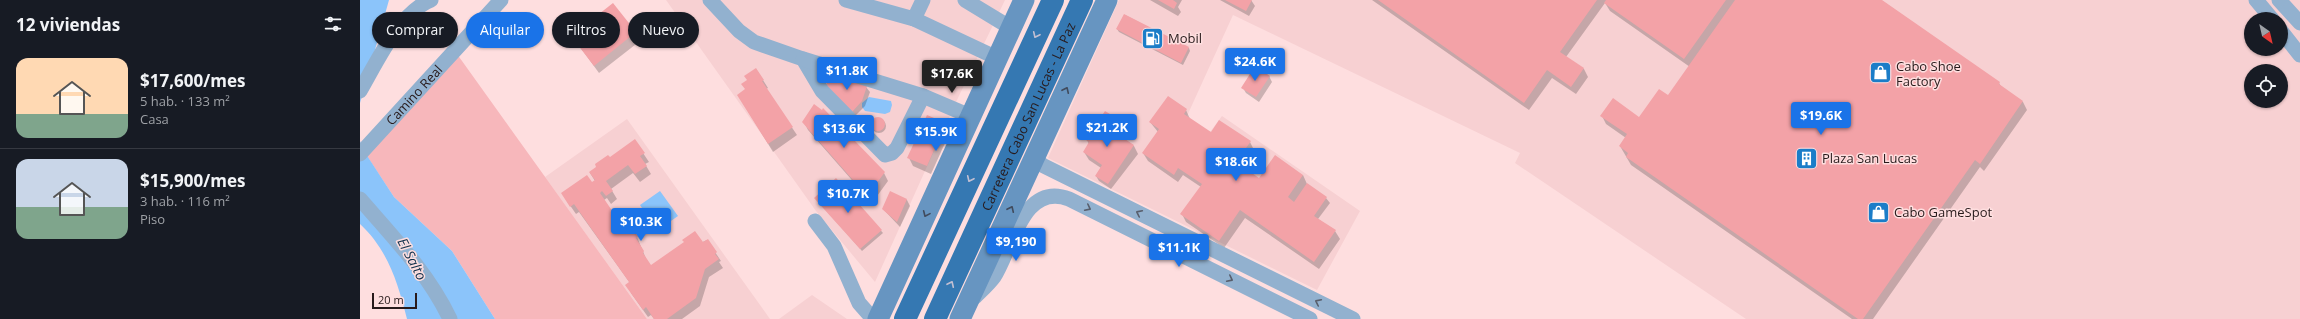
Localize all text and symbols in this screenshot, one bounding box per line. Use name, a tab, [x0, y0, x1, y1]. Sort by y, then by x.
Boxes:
chip: Comprar	[372, 12, 458, 48]
chip: Alquilar	[466, 12, 544, 48]
chip: Filtros	[552, 12, 620, 48]
chip: Nuevo	[628, 12, 699, 48]
north arrow	[2244, 12, 2288, 56]
map controls	[2244, 12, 2288, 108]
text: 12 viviendas	[16, 13, 120, 36]
icon: filters	[322, 13, 344, 35]
street label: Carretera Cabo San Lucas - La Paz	[977, 19, 1080, 214]
fuel station icon: Mobil	[1140, 25, 1166, 51]
place label: Mobil	[1168, 29, 1202, 47]
one-way arrow	[1033, 31, 1041, 39]
pin: $24.6K	[1222, 48, 1288, 82]
text: $24.6K	[1234, 52, 1276, 70]
pin: $11.8K	[814, 57, 880, 91]
place label: Cabo Shoe Factory	[1896, 57, 1961, 90]
pin: $17.6K	[919, 60, 985, 94]
shop icon: Cabo Shoe Factory	[1867, 60, 1893, 86]
street label: Camino Real	[382, 61, 446, 129]
text: $11.8K	[826, 61, 868, 79]
text: $17.6K	[931, 64, 973, 82]
button: locate	[2244, 64, 2288, 108]
text: $17,600/mes	[140, 69, 245, 92]
icon: home	[48, 74, 96, 122]
one-way arrow	[1061, 87, 1069, 94]
text: 5 hab. · 133 m²	[140, 92, 230, 110]
pin: $19.6K	[1788, 102, 1854, 136]
text: $19.6K	[1800, 106, 1842, 124]
text: Casa	[140, 110, 169, 128]
pin: $21.2K	[1074, 114, 1140, 148]
pin: $13.6K	[811, 115, 877, 149]
pin: $15.9K	[903, 118, 969, 152]
text: $21.2K	[1086, 118, 1128, 136]
text: $13.6K	[823, 119, 865, 137]
text: $15.9K	[915, 122, 957, 140]
building icon: Plaza San Lucas	[1793, 145, 1819, 171]
pin: $18.6K	[1203, 148, 1269, 182]
place label: Plaza San Lucas	[1822, 149, 1917, 167]
text: $18.6K	[1215, 152, 1257, 170]
text: $15,900/mes	[140, 169, 245, 192]
one-way arrow	[967, 174, 975, 182]
icon: home	[48, 175, 96, 223]
pin: $10.7K	[815, 180, 881, 214]
text: $10.7K	[827, 184, 869, 202]
text: 3 hab. · 116 m²	[140, 192, 230, 210]
shop icon: Cabo GameSpot	[1865, 199, 1891, 225]
one-way arrow	[1084, 203, 1091, 211]
place label: Cabo GameSpot	[1894, 203, 1992, 221]
one-way arrow	[1006, 205, 1014, 213]
pin: $10.3K	[608, 208, 674, 242]
one-way arrow	[923, 209, 931, 217]
text: Piso	[140, 210, 165, 228]
one-way arrow	[1136, 210, 1143, 218]
text: $10.3K	[620, 212, 662, 230]
pin: $9,190	[983, 228, 1049, 262]
text: $9,190	[996, 232, 1036, 250]
water label: El Salto	[393, 234, 432, 283]
pin: $11.1K	[1146, 234, 1212, 268]
text: $11.1K	[1158, 238, 1200, 256]
one-way arrow	[1225, 274, 1233, 282]
one-way arrow	[946, 280, 954, 288]
scale bar	[372, 291, 417, 310]
text: 20 m	[378, 292, 404, 307]
one-way arrow	[1315, 299, 1323, 307]

